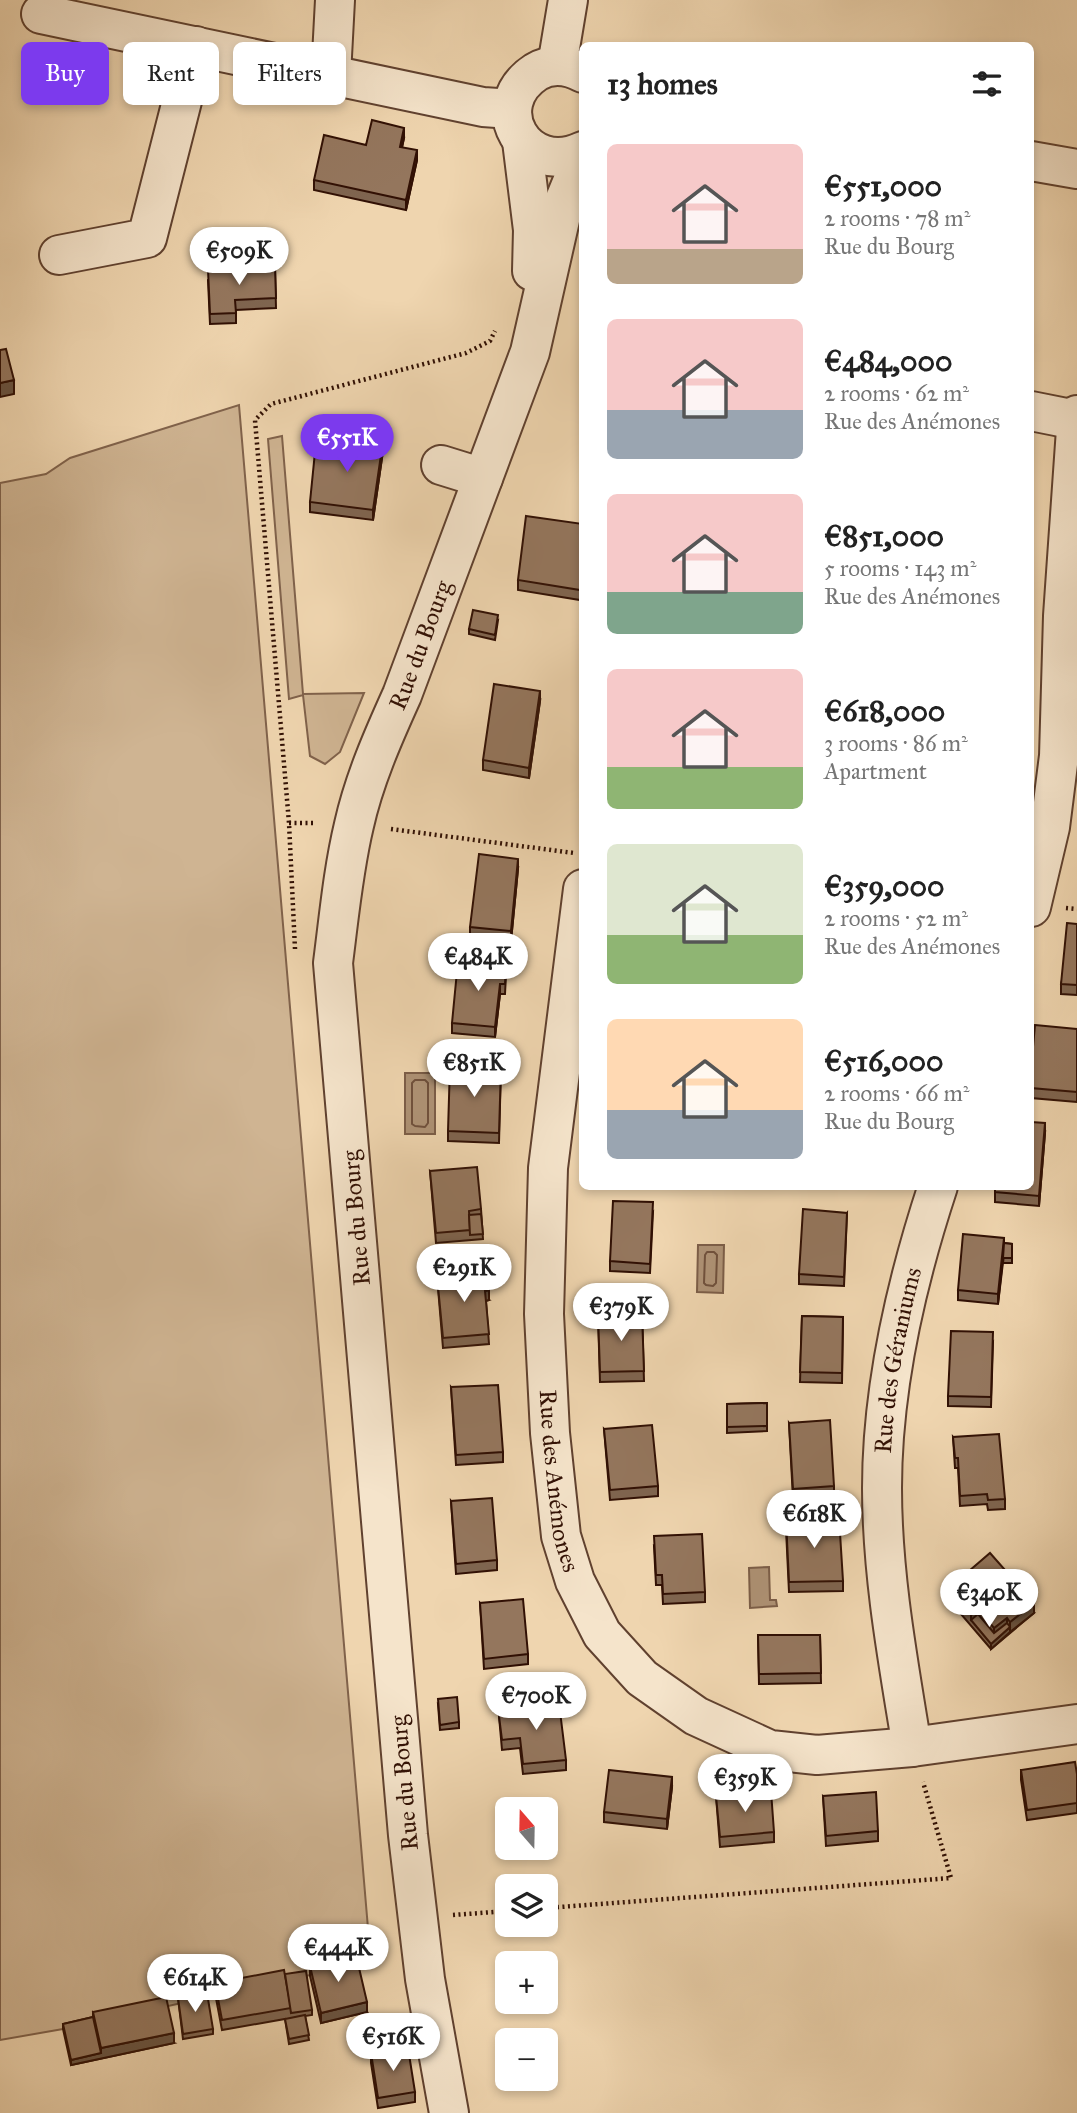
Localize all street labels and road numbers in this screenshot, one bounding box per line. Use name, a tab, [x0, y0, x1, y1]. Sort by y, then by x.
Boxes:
street label: Rue du Bourg	[382, 576, 459, 715]
street label: Rue du Bourg	[335, 1148, 377, 1287]
street label: Rue des Géraniums	[868, 1264, 928, 1454]
street label: Rue des Anémones	[533, 1389, 586, 1576]
street label: Rue du Bourg	[383, 1713, 425, 1852]

